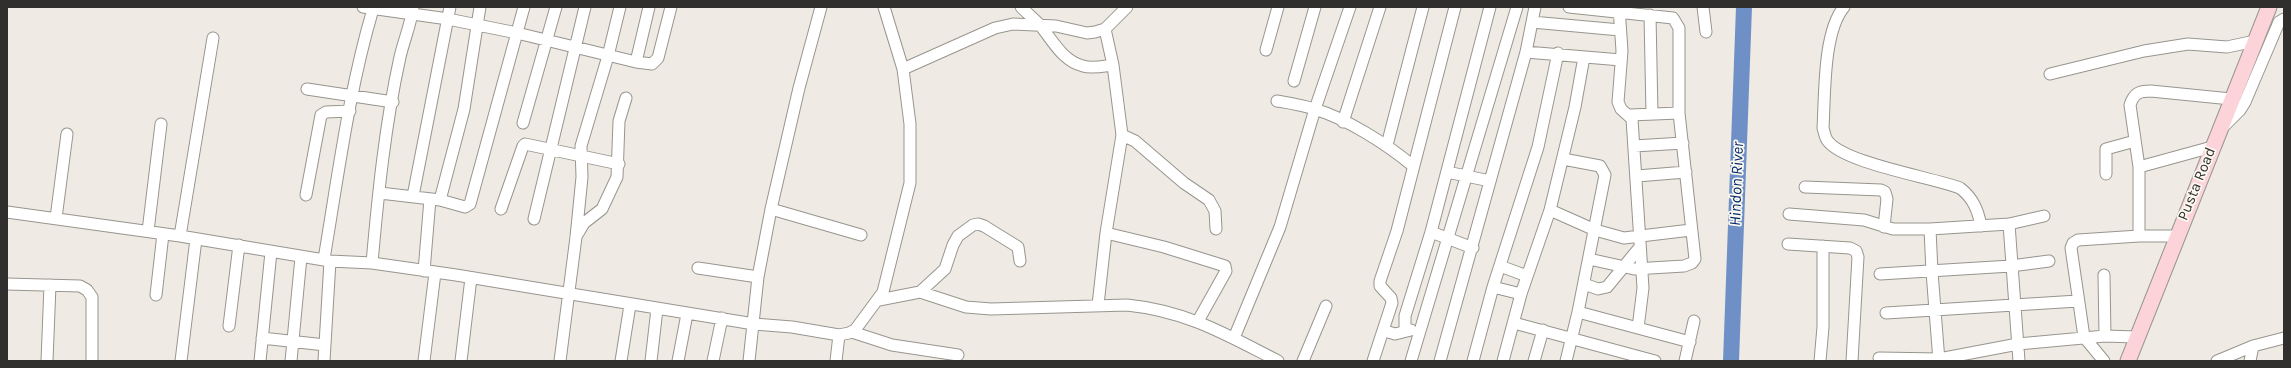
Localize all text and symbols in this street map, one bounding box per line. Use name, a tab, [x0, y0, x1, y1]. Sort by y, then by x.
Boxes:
water label: Hindon River	[1726, 141, 1748, 227]
street label: Pusta Road	[2174, 145, 2220, 223]

